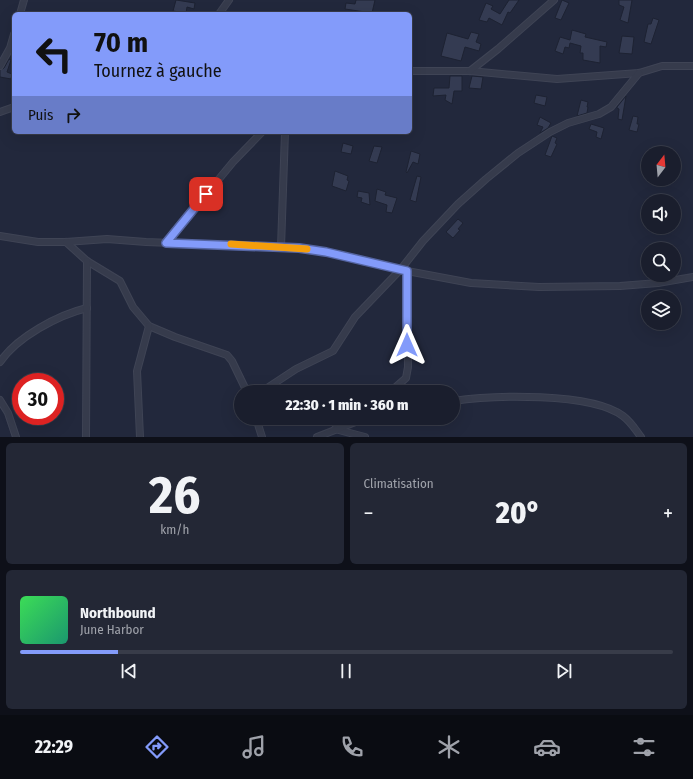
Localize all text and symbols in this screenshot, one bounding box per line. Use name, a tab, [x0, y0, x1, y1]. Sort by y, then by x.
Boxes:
text: 70 m	[94, 26, 148, 59]
icon: left	[28, 28, 80, 80]
text: Tournez à gauche	[94, 60, 222, 82]
icon: right	[62, 104, 84, 126]
text: Puis	[28, 106, 54, 124]
north arrow	[641, 146, 681, 186]
map controls	[641, 146, 681, 330]
pin	[189, 177, 223, 211]
icon: arrive	[195, 183, 217, 205]
button: sound	[641, 194, 681, 234]
button: search	[641, 242, 681, 282]
button: layers	[641, 290, 681, 330]
position arrow	[386, 324, 428, 366]
speed limit sign: 30	[12, 373, 64, 425]
text: 22:30 · 1 min · 360 m	[286, 396, 408, 414]
text: 26	[149, 464, 200, 527]
text: Climatisation	[364, 476, 434, 491]
text: 20°	[496, 495, 541, 531]
text: −	[364, 500, 373, 527]
text: +	[663, 500, 673, 527]
text: km/h	[160, 522, 189, 537]
text: Northbound	[80, 604, 156, 622]
text: June Harbor	[80, 622, 144, 637]
icon: previous	[118, 660, 140, 682]
icon: pause	[335, 660, 357, 682]
icon: next	[553, 660, 575, 682]
icon: directions	[143, 733, 171, 761]
icon: music	[240, 733, 268, 761]
icon: phone	[338, 733, 366, 761]
icon: climate	[435, 733, 463, 761]
icon: car	[533, 733, 561, 761]
icon: filters	[630, 733, 658, 761]
text: 22:29	[35, 736, 73, 758]

